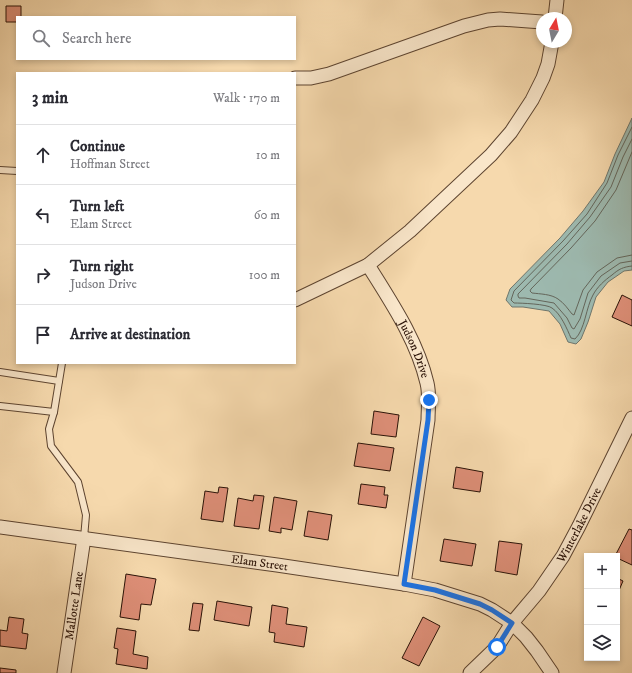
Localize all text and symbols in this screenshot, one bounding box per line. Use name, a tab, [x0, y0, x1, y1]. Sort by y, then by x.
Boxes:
north arrow	[536, 12, 572, 48]
search box	[16, 16, 296, 60]
icon: search	[30, 27, 52, 49]
text: Search here	[62, 29, 131, 48]
text: 3 min	[32, 87, 68, 109]
text: Walk · 170 m	[213, 90, 280, 106]
text: Continue	[70, 137, 125, 156]
icon: ahead	[32, 144, 54, 166]
text: 10 m	[256, 147, 280, 163]
text: Hoffman Street	[70, 156, 150, 172]
text: Turn left	[70, 197, 124, 216]
icon: left	[32, 204, 54, 226]
text: 60 m	[254, 207, 280, 223]
text: Elam Street	[70, 216, 132, 232]
text: Turn right	[70, 257, 133, 276]
icon: right	[32, 264, 54, 286]
text: 100 m	[249, 267, 280, 283]
text: Judson Drive	[70, 276, 137, 292]
street label: Judson Drive	[395, 316, 433, 380]
icon: arrive	[32, 324, 54, 346]
text: Arrive at destination	[70, 325, 190, 344]
route end	[420, 391, 438, 409]
street label: Winterlake Drive	[553, 485, 604, 566]
street label: Elam Street	[230, 551, 289, 574]
map controls	[584, 553, 620, 661]
button: +	[584, 553, 620, 589]
street label: Mallotte Lane	[61, 570, 86, 641]
button: −	[584, 589, 620, 625]
button: layers	[584, 625, 620, 661]
route start	[488, 638, 506, 656]

